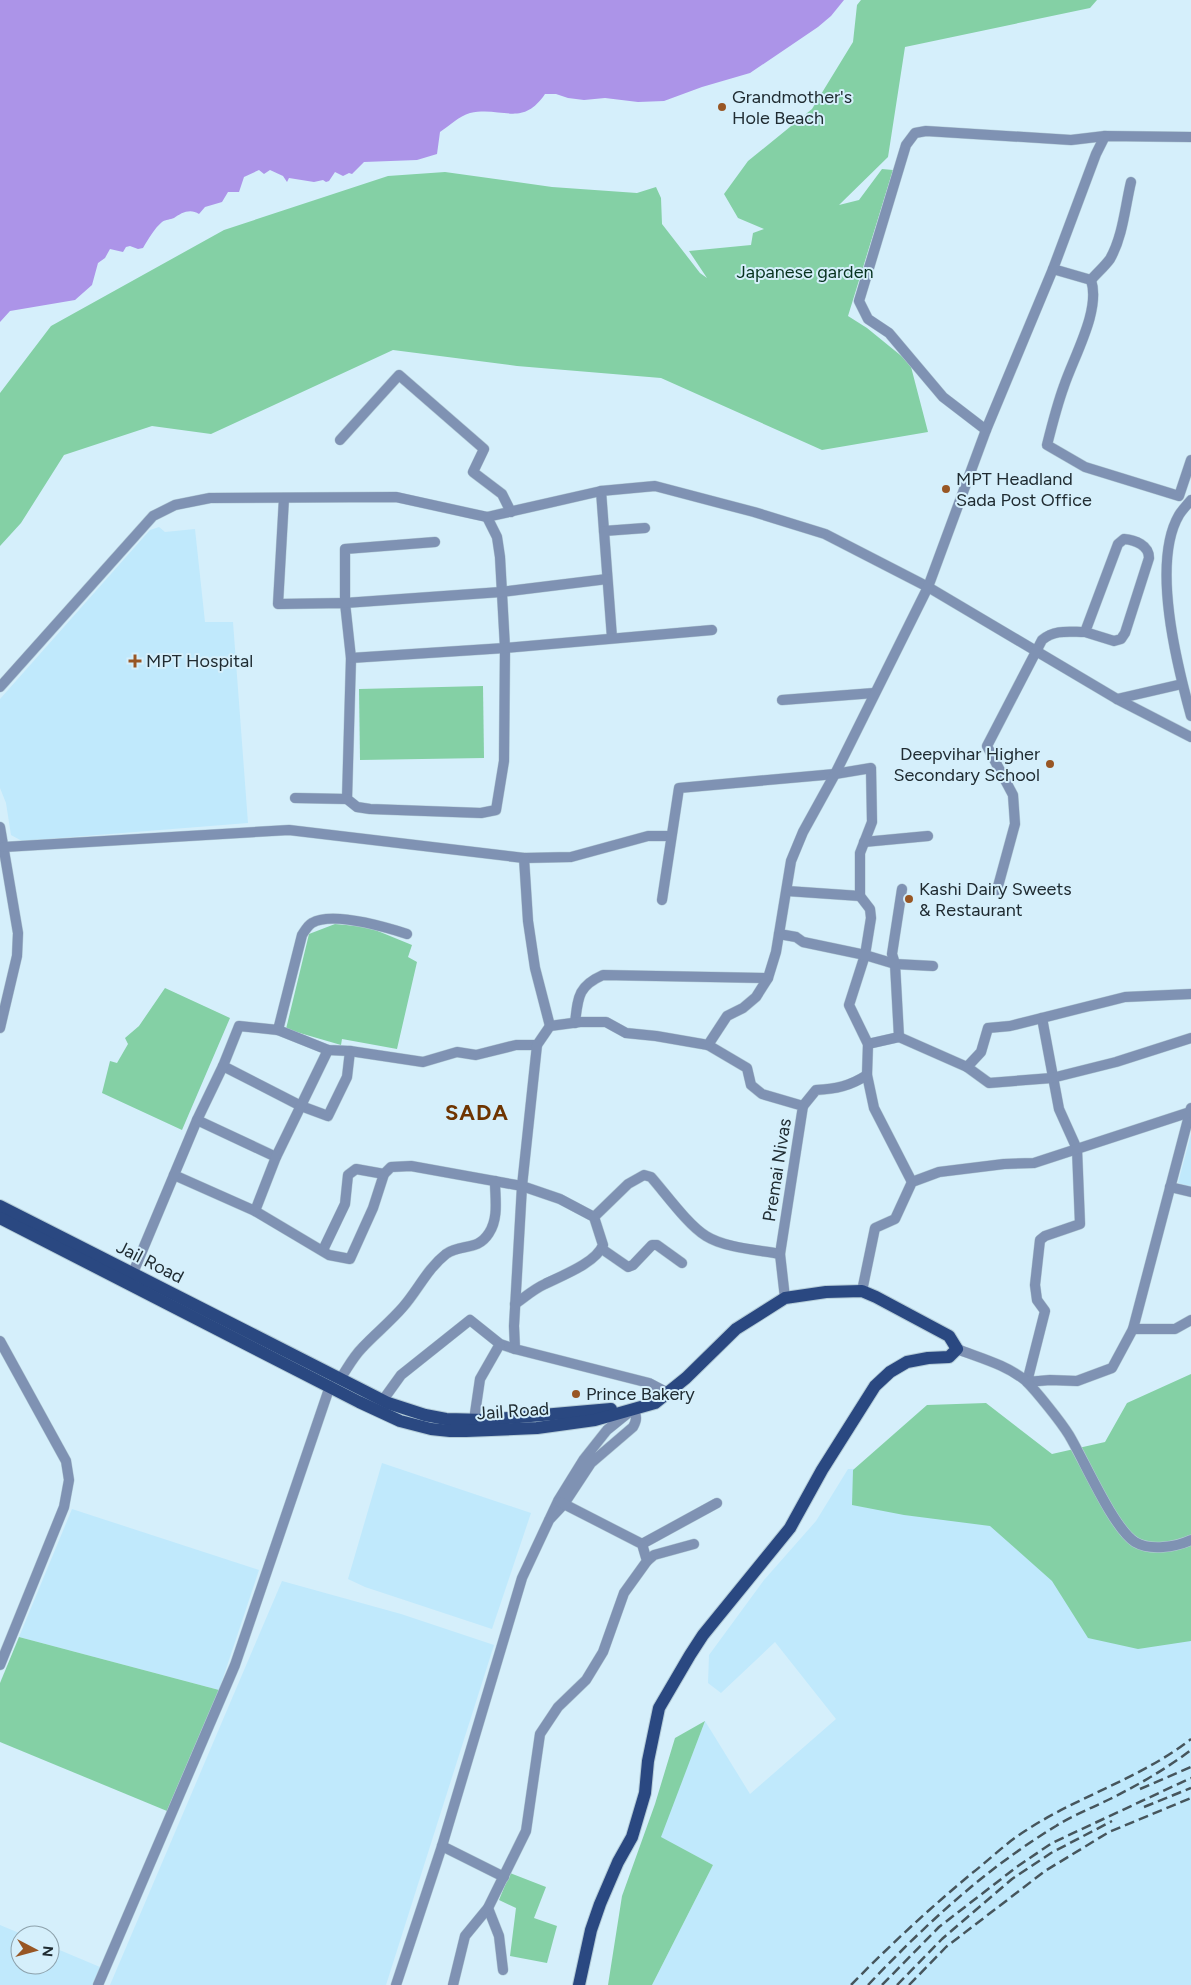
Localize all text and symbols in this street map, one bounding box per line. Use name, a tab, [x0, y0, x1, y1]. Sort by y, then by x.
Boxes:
place label: Grandmother's Hole Beach	[732, 86, 852, 129]
marker: Grandmother's Hole Beach	[716, 101, 728, 113]
park label: Japanese garden	[736, 261, 874, 283]
place label: MPT Headland Sada Post Office	[956, 468, 1092, 511]
marker: MPT Headland Sada Post Office	[940, 483, 952, 495]
place label: MPT Hospital	[146, 650, 253, 672]
marker: MPT Hospital	[128, 654, 142, 668]
place label: Deepvihar Higher Secondary School	[893, 743, 1040, 786]
marker: Deepvihar Higher Secondary School	[1044, 758, 1056, 770]
place label: Kashi Dairy Sweets & Restaurant	[919, 878, 1072, 921]
marker: Kashi Dairy Sweets & Restaurant	[903, 893, 915, 905]
district label: SADA	[445, 1099, 509, 1126]
street label: Premai Nivas	[758, 1117, 796, 1223]
street label: Jail Road	[113, 1236, 187, 1288]
place label: Prince Bakery	[586, 1383, 695, 1405]
marker: Prince Bakery	[570, 1388, 582, 1400]
street label: Jail Road	[476, 1397, 550, 1425]
north arrow	[10, 1925, 60, 1975]
text: N	[38, 1945, 56, 1958]

